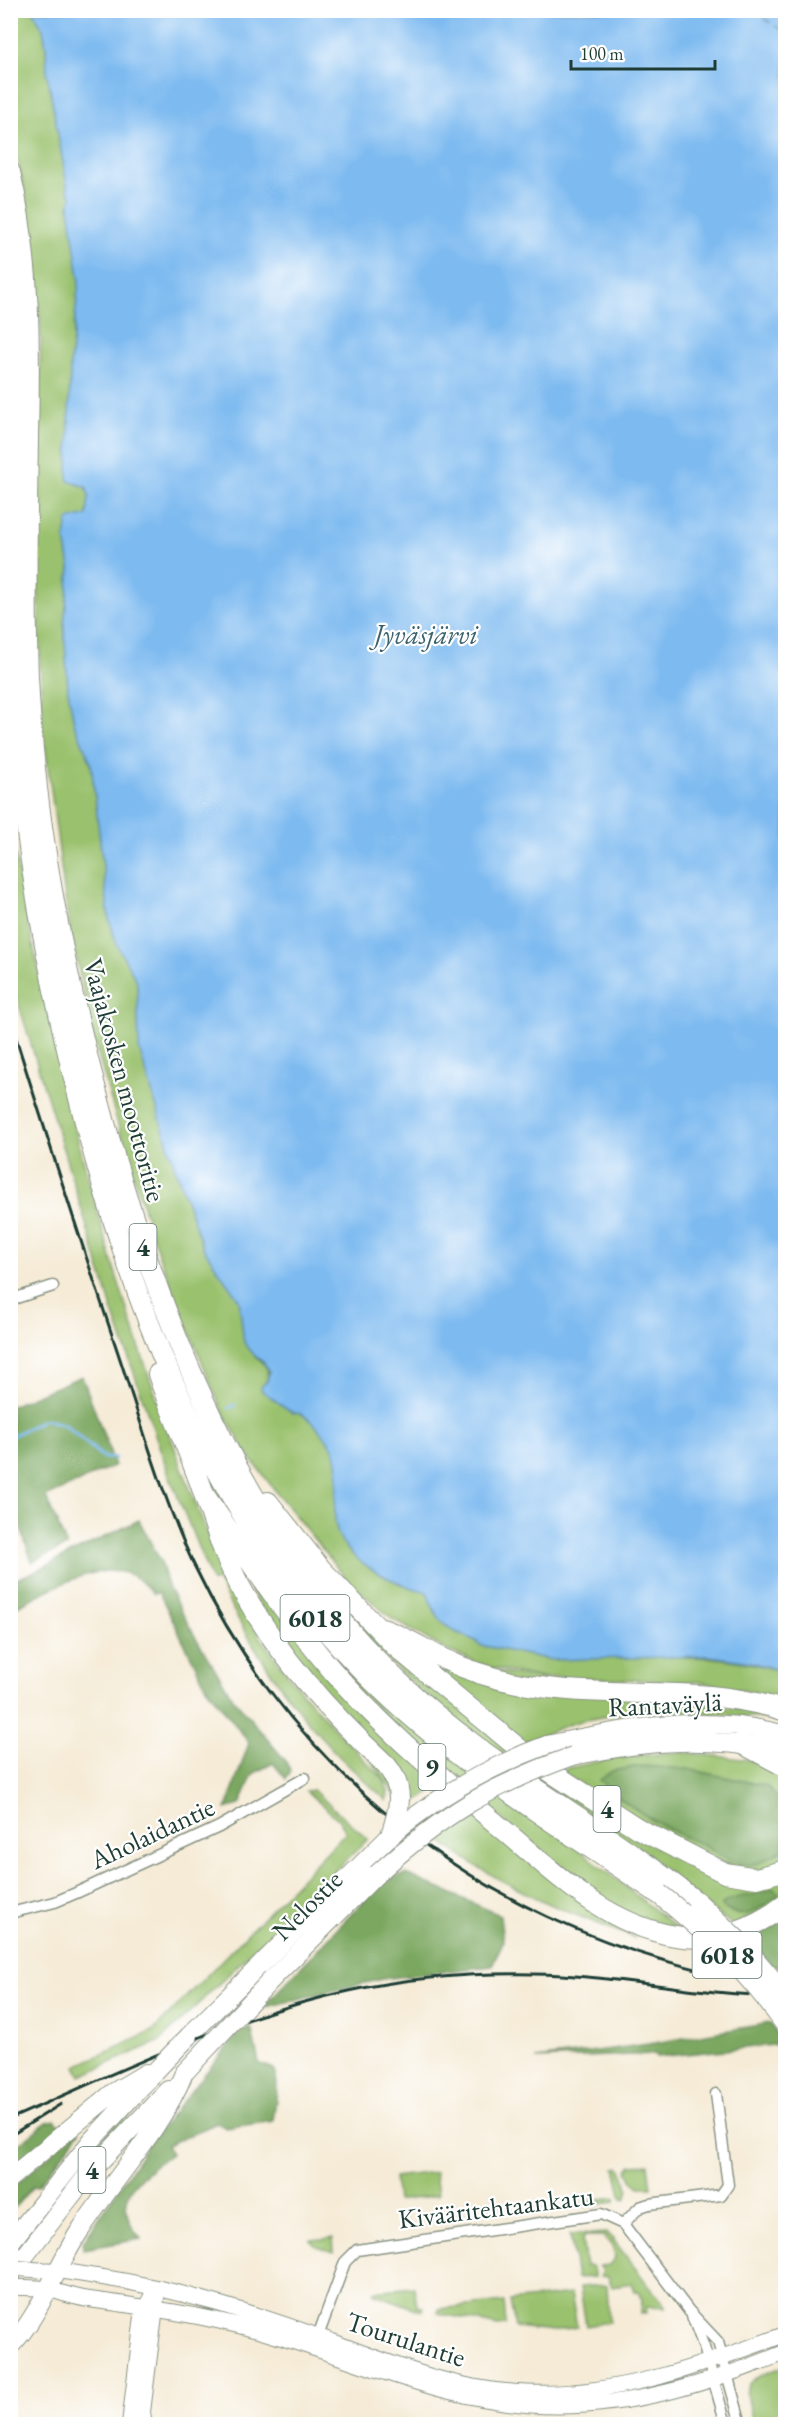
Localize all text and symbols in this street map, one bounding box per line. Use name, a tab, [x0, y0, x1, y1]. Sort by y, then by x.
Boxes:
scale bar	[571, 33, 715, 71]
text: 100 m	[580, 42, 624, 65]
water label: Jyväsjärvi	[368, 616, 479, 652]
street label: Vaajakosken moottoritie	[76, 954, 174, 1206]
road number: 4	[130, 1224, 156, 1270]
road number: 6018	[280, 1595, 350, 1641]
street label: Rantaväylä	[607, 1684, 723, 1724]
road number: 9	[418, 1744, 446, 1790]
road number: 4	[594, 1786, 620, 1832]
street label: Aholaidantie	[83, 1789, 220, 1878]
street label: Nelostie	[264, 1862, 350, 1948]
road number: 6018	[692, 1932, 762, 1978]
road number: 4	[78, 2147, 106, 2193]
street label: Kivääritehtaankatu	[396, 2178, 596, 2236]
street label: Tourulantie	[342, 2303, 470, 2375]

